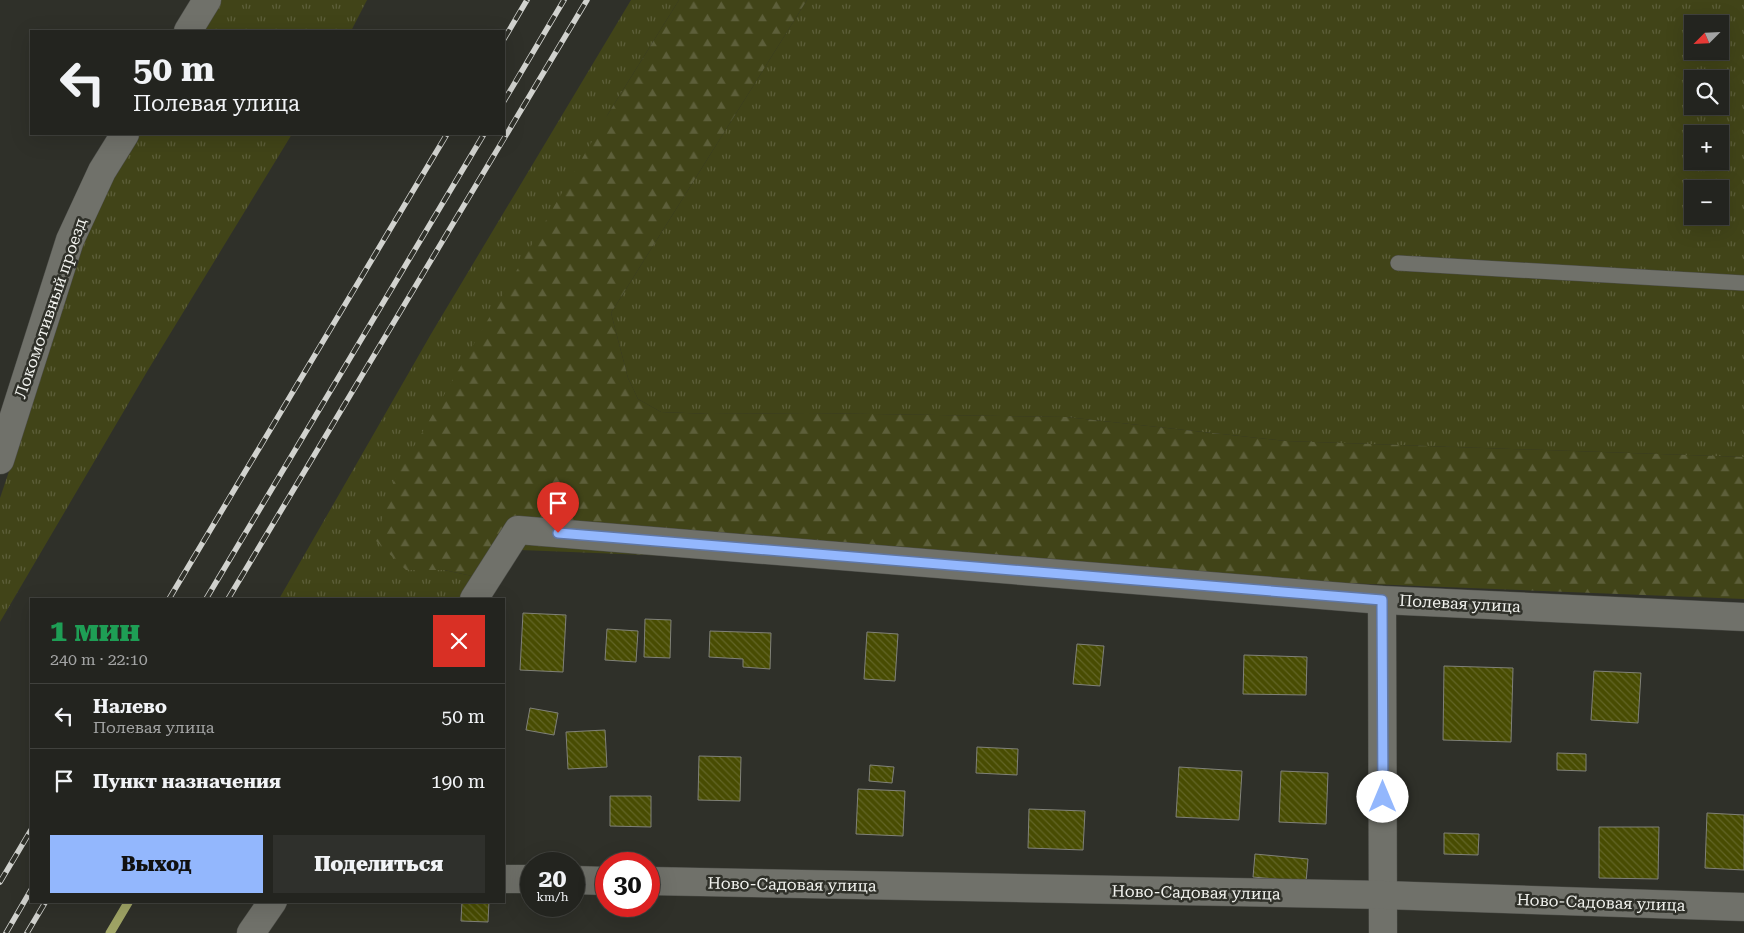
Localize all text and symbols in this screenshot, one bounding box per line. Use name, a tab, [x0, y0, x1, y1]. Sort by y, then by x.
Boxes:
north arrow	[1684, 15, 1729, 60]
map controls	[1684, 15, 1729, 225]
text: 50 m	[133, 49, 215, 90]
icon: left	[50, 50, 115, 115]
button: search	[1684, 70, 1729, 115]
text: Полевая улица	[133, 91, 300, 116]
button: +	[1684, 125, 1729, 170]
button: −	[1684, 180, 1729, 225]
street label: Локомотивный проезд	[11, 216, 90, 401]
pin	[537, 482, 579, 533]
icon: arrive	[544, 489, 572, 517]
street label: Полевая улица	[1399, 591, 1521, 616]
text: 1 мин	[50, 613, 140, 648]
button: close	[433, 615, 485, 667]
text: 240 m · 22:10	[50, 650, 148, 669]
text: Налево	[93, 695, 167, 718]
icon: left	[50, 702, 78, 730]
text: 50 m	[442, 705, 485, 728]
text: Полевая улица	[93, 718, 214, 737]
icon: arrive	[50, 767, 78, 795]
text: Пункт назначения	[93, 770, 281, 793]
text: 190 m	[431, 770, 485, 793]
position arrow	[1356, 770, 1408, 822]
button: Выход	[50, 835, 263, 893]
button: Поделиться	[273, 835, 485, 893]
speed limit sign: 30	[595, 852, 660, 917]
text: 20	[538, 864, 567, 893]
street label: Ново-Садовая улица	[707, 874, 877, 895]
street label: Ново-Садовая улица	[1111, 882, 1281, 903]
text: km/h	[536, 890, 569, 904]
street label: Ново-Садовая улица	[1516, 890, 1686, 915]

